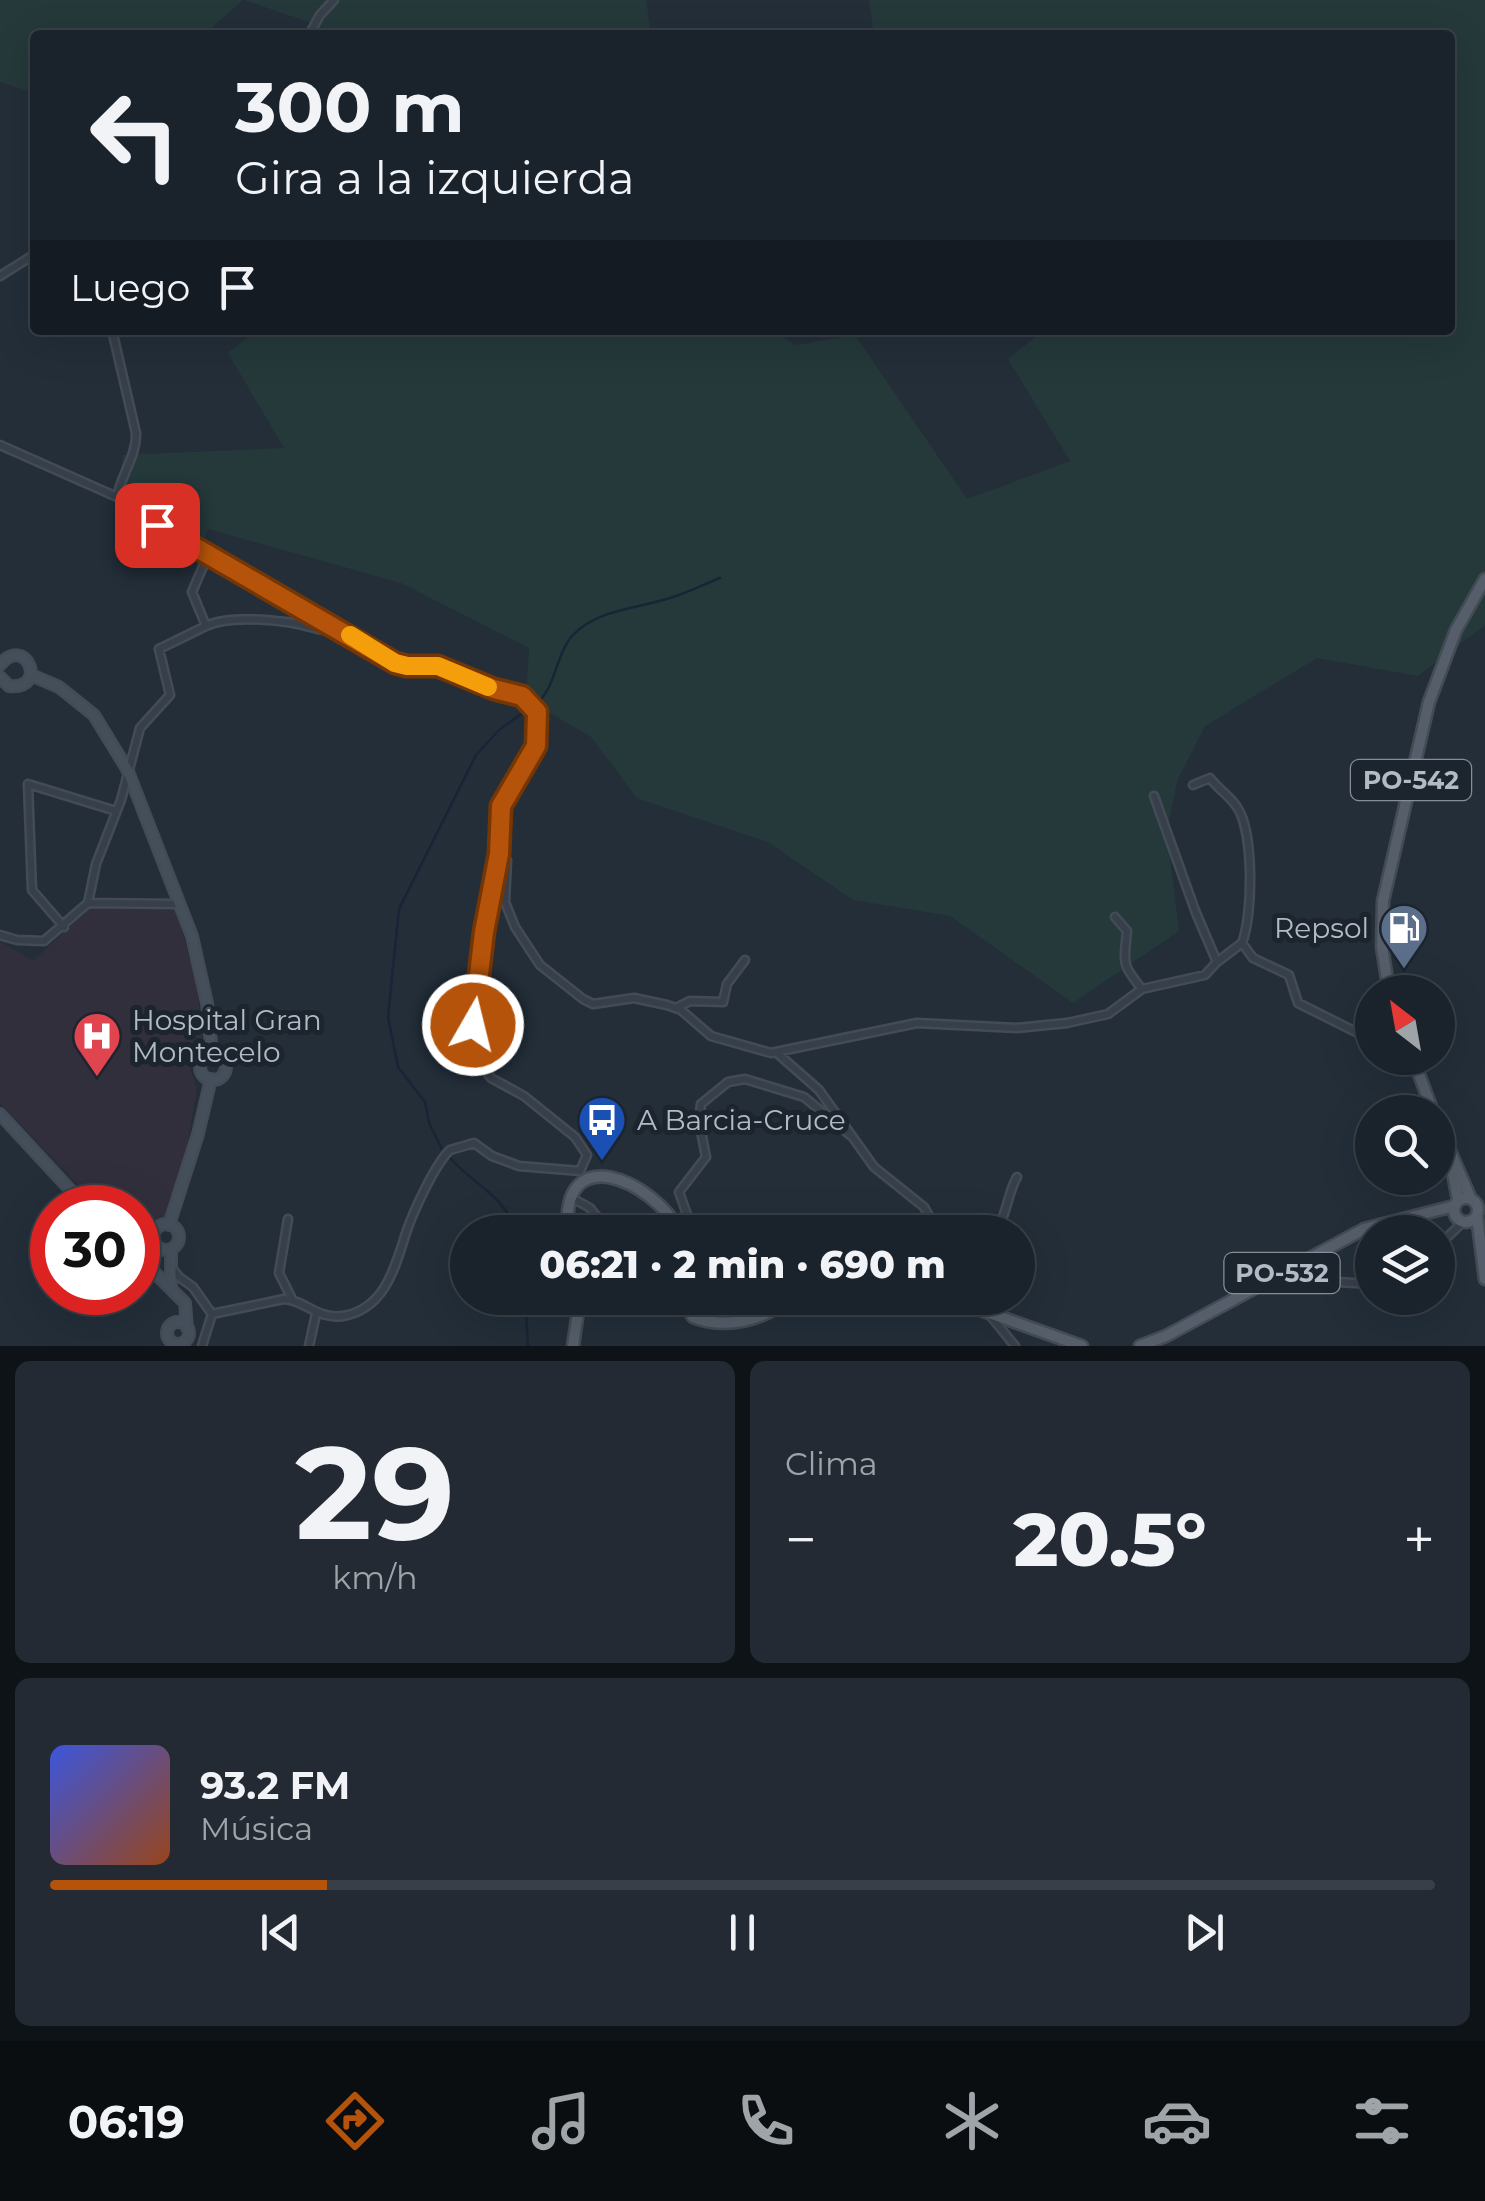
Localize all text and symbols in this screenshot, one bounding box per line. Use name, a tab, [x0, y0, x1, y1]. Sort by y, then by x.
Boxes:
text: 300 m	[235, 64, 465, 150]
icon: left	[70, 70, 200, 200]
text: Gira a la izquierda	[235, 150, 635, 205]
icon: arrive	[210, 260, 265, 315]
text: Luego	[70, 264, 190, 311]
pin	[115, 483, 200, 568]
icon: arrive	[130, 498, 185, 553]
road number: PO-542	[1351, 760, 1471, 800]
fuel station icon: Repsol	[1378, 902, 1430, 970]
place label: Repsol	[1274, 911, 1369, 945]
position arrow	[421, 973, 525, 1077]
north arrow	[1355, 975, 1455, 1075]
map controls	[1355, 975, 1455, 1315]
place label: Hospital Gran Montecelo	[132, 1003, 322, 1069]
hospital icon: Hospital Gran Montecelo	[71, 1010, 123, 1078]
bus stop icon: A Barcia-Cruce	[576, 1094, 628, 1162]
button: search	[1355, 1095, 1455, 1195]
place label: A Barcia-Cruce	[637, 1103, 846, 1137]
speed limit sign: 30	[30, 1185, 160, 1315]
button: layers	[1355, 1215, 1455, 1315]
text: 06:21 · 2 min · 690 m	[539, 1241, 946, 1288]
road number: PO-532	[1224, 1253, 1340, 1293]
text: 29	[295, 1413, 455, 1572]
text: Clima	[785, 1444, 878, 1483]
text: 20.5°	[1013, 1493, 1207, 1585]
text: −	[785, 1506, 817, 1573]
text: +	[1403, 1506, 1435, 1573]
text: km/h	[332, 1558, 418, 1597]
text: 93.2 FM	[200, 1762, 350, 1809]
text: Música	[200, 1809, 313, 1848]
icon: previous	[253, 1905, 308, 1960]
icon: pause	[715, 1905, 770, 1960]
icon: next	[1177, 1905, 1232, 1960]
icon: directions	[320, 2086, 390, 2156]
icon: music	[526, 2086, 596, 2156]
icon: phone	[731, 2086, 801, 2156]
icon: climate	[937, 2086, 1007, 2156]
icon: car	[1142, 2086, 1212, 2156]
icon: filters	[1347, 2086, 1417, 2156]
text: 06:19	[68, 2094, 185, 2149]

